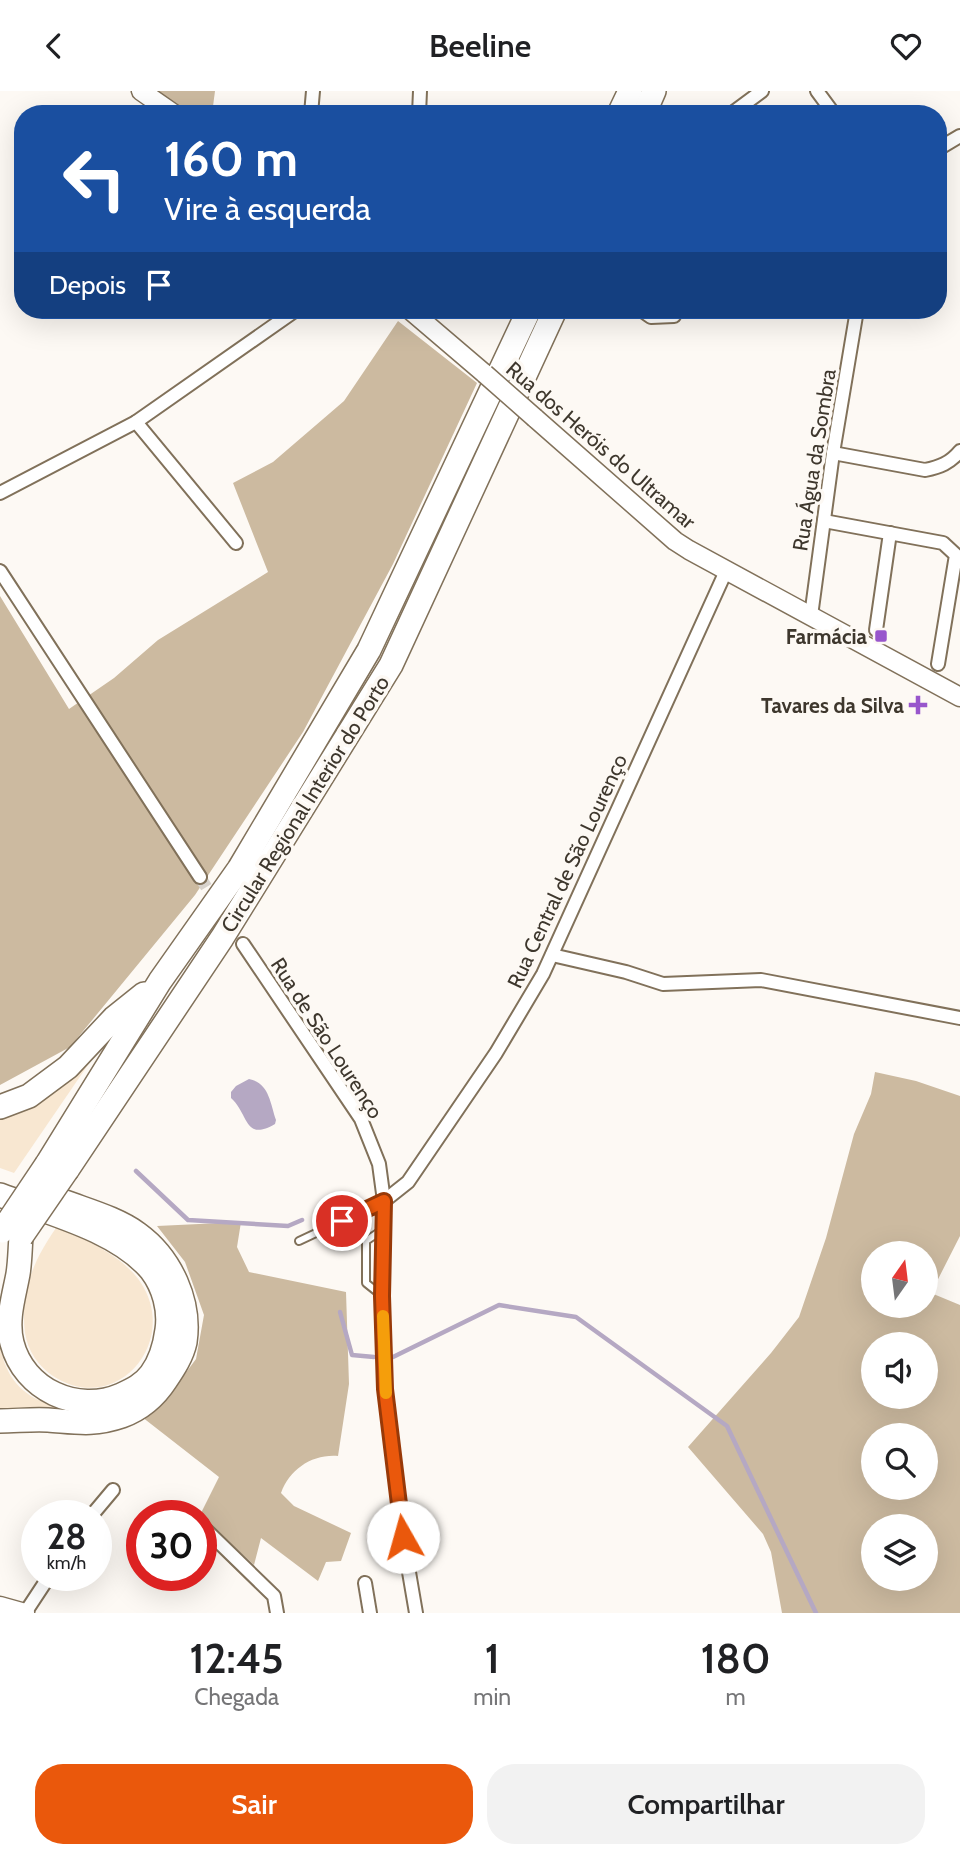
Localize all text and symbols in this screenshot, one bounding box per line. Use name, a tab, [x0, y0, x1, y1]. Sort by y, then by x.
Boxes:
text: Beeline	[429, 26, 531, 65]
icon: back	[35, 27, 73, 65]
icon: heart	[887, 27, 925, 65]
text: 160 m	[164, 129, 298, 188]
icon: left	[49, 133, 140, 224]
text: Vire à esquerda	[164, 189, 371, 228]
icon: arrive	[140, 266, 178, 304]
text: Depois	[49, 269, 126, 301]
street label: Rua dos Heróis do Ultramar	[501, 356, 701, 534]
street label: Rua Água da Sombra	[787, 367, 841, 553]
place label: Farmácia	[786, 624, 868, 649]
marker: Farmácia	[873, 628, 889, 644]
street label: Circular Regional Interior do Porto	[216, 671, 394, 937]
place label: Tavares da Silva	[761, 693, 905, 718]
marker: Tavares da Silva	[910, 697, 926, 713]
street label: Rua Central de São Lourenço	[502, 750, 632, 992]
street label: Rua de São Lourenço	[266, 953, 388, 1123]
pin	[312, 1191, 372, 1251]
icon: arrive	[323, 1202, 361, 1240]
north arrow	[861, 1241, 938, 1318]
map controls	[861, 1241, 938, 1591]
button: sound	[861, 1332, 938, 1409]
button: search	[861, 1423, 938, 1500]
speed limit sign: 30	[126, 1500, 217, 1591]
position arrow	[366, 1500, 440, 1574]
button: layers	[861, 1514, 938, 1591]
text: 28	[47, 1515, 86, 1558]
text: km/h	[47, 1552, 86, 1574]
text: 12:45	[190, 1632, 284, 1684]
text: 1	[485, 1632, 500, 1684]
text: 180	[701, 1632, 770, 1684]
text: Chegada	[194, 1683, 279, 1711]
text: min	[473, 1683, 511, 1711]
text: m	[725, 1683, 746, 1711]
button: Sair	[35, 1764, 473, 1844]
button: Compartilhar	[487, 1764, 925, 1844]

